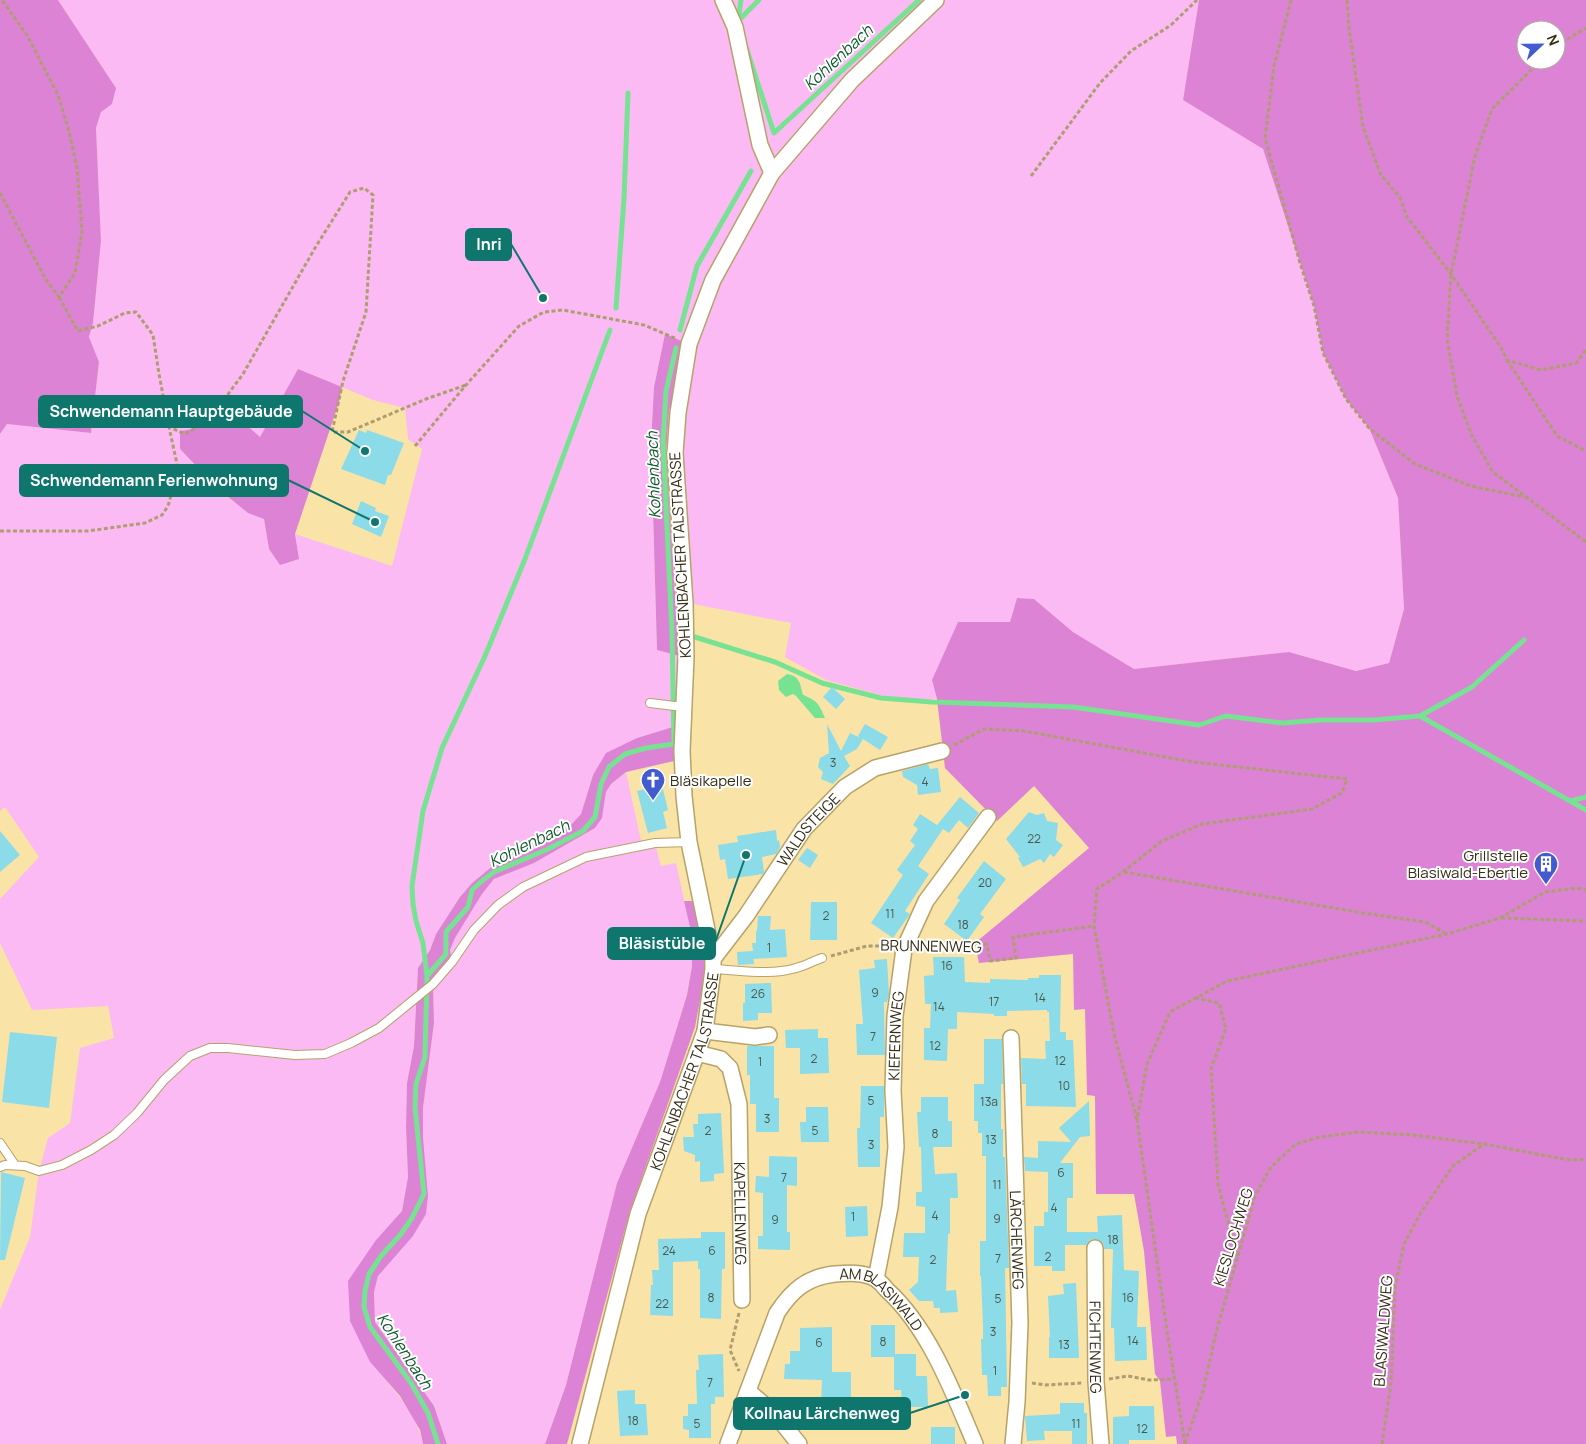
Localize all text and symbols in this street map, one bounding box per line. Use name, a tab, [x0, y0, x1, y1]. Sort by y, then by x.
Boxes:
water label: Kohlenbach	[799, 19, 878, 95]
north arrow	[1516, 20, 1566, 70]
text: N	[1543, 32, 1564, 48]
callout: Inri	[466, 229, 511, 260]
text: Inri	[476, 233, 502, 255]
callout: Schwendemann Hauptgebäude	[39, 396, 302, 427]
text: Schwendemann Hauptgebäude	[49, 400, 293, 422]
water label: Kohlenbach	[640, 431, 666, 519]
street label: KOHLENBACHER TALSTRASSE	[664, 451, 696, 659]
callout: Schwendemann Ferienwohnung	[20, 465, 288, 496]
text: Schwendemann Ferienwohnung	[30, 469, 278, 491]
house number: 3	[830, 754, 836, 771]
church icon: Bläsikapelle	[640, 767, 666, 801]
place label: Bläsikapelle	[670, 770, 752, 791]
house number: 4	[921, 773, 929, 790]
street label: WALDSTEIGE	[772, 788, 844, 870]
water label: Kohlenbach	[485, 814, 573, 872]
house number: 22	[1027, 830, 1041, 847]
place label: Grillstelle Blasiwald-Ebertle	[1408, 845, 1528, 883]
building icon: Grillstelle Blasiwald-Ebertle	[1533, 851, 1559, 885]
house number: 20	[978, 874, 992, 891]
house number: 11	[885, 905, 895, 922]
house number: 2	[823, 907, 830, 924]
house number: 18	[957, 916, 969, 933]
callout: Bläsistüble	[608, 928, 715, 959]
text: Bläsistüble	[619, 932, 706, 954]
street label: BRUNNENWEG	[880, 935, 982, 957]
house number: 1	[767, 939, 771, 956]
house number: 16	[941, 957, 953, 974]
street label: KOHLENBACHER TALSTRASSE	[644, 971, 723, 1173]
house number: 9	[871, 984, 879, 1001]
house number: 26	[751, 985, 765, 1002]
street label: KIEFERNWEG	[883, 989, 909, 1081]
house number: 14	[1034, 989, 1046, 1006]
house number: 17	[989, 993, 999, 1010]
house number: 14	[933, 998, 945, 1015]
house number: 7	[870, 1028, 876, 1045]
house number: 12	[929, 1037, 941, 1054]
house number: 2	[811, 1050, 818, 1067]
house number: 12	[1054, 1052, 1066, 1069]
house number: 1	[758, 1053, 762, 1070]
house number: 10	[1058, 1077, 1070, 1094]
house number: 5	[868, 1092, 875, 1109]
house number: 13a	[980, 1093, 998, 1110]
house number: 3	[764, 1110, 770, 1127]
house number: 2	[705, 1122, 712, 1139]
house number: 5	[812, 1122, 819, 1139]
house number: 8	[932, 1125, 939, 1142]
house number: 13	[985, 1131, 997, 1148]
house number: 3	[868, 1136, 874, 1153]
street label: KAPELLENWEG	[729, 1162, 752, 1265]
house number: 6	[1057, 1164, 1065, 1181]
house number: 7	[781, 1169, 787, 1186]
house number: 11	[992, 1176, 1002, 1193]
street label: KIESLOCHWEG	[1208, 1185, 1258, 1289]
street label: LÄRCHENWEG	[1005, 1190, 1029, 1290]
house number: 4	[1050, 1199, 1058, 1216]
house number: 4	[931, 1207, 939, 1224]
house number: 1	[851, 1208, 855, 1225]
house number: 9	[993, 1210, 1001, 1227]
house number: 9	[771, 1211, 779, 1228]
house number: 18	[1107, 1231, 1119, 1248]
house number: 24	[662, 1242, 676, 1259]
house number: 6	[708, 1242, 716, 1259]
house number: 2	[1045, 1248, 1052, 1265]
house number: 7	[995, 1250, 1001, 1267]
house number: 2	[930, 1251, 937, 1268]
street label: AM BLASIWALD	[839, 1263, 928, 1335]
street label: BLASIWALDWEG	[1369, 1274, 1397, 1387]
house number: 8	[708, 1289, 715, 1306]
house number: 16	[1122, 1289, 1134, 1306]
house number: 5	[995, 1290, 1002, 1307]
house number: 22	[655, 1295, 669, 1312]
street label: FICHTENWEG	[1085, 1301, 1107, 1395]
water label: Kohlenbach	[372, 1309, 438, 1394]
house number: 3	[990, 1323, 996, 1340]
house number: 14	[1127, 1332, 1139, 1349]
house number: 8	[880, 1333, 887, 1350]
house number: 6	[815, 1334, 823, 1351]
house number: 13	[1058, 1336, 1070, 1353]
house number: 1	[993, 1362, 997, 1379]
house number: 7	[707, 1374, 713, 1391]
callout: Kollnau Lärchenweg	[734, 1398, 910, 1429]
text: Kollnau Lärchenweg	[744, 1402, 900, 1424]
house number: 18	[627, 1412, 639, 1429]
house number: 5	[694, 1415, 701, 1432]
house number: 11	[1071, 1415, 1081, 1432]
house number: 12	[1136, 1420, 1148, 1437]

